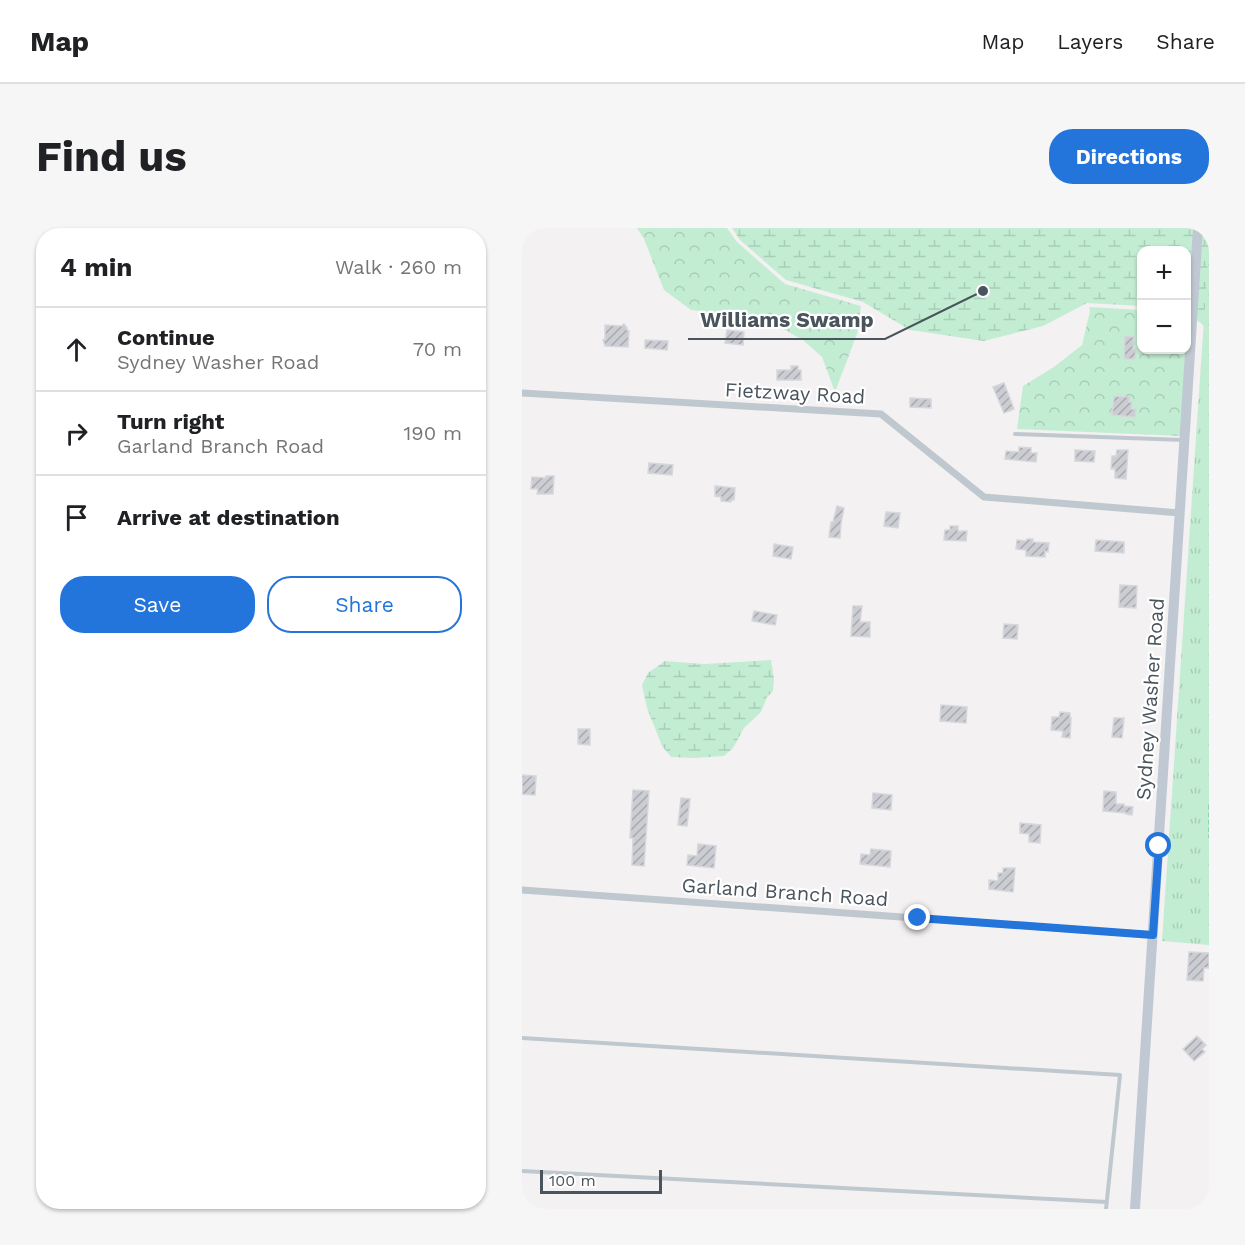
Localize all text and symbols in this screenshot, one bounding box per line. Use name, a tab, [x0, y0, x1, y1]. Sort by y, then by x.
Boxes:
text: Map	[30, 25, 89, 58]
text: Map	[981, 29, 1024, 54]
text: Layers	[1057, 29, 1123, 54]
text: Share	[1156, 29, 1215, 54]
button: Directions	[1049, 129, 1209, 184]
text: Find us	[36, 132, 187, 181]
map controls	[1137, 246, 1191, 354]
button: +	[1137, 246, 1191, 300]
text: 4 min	[60, 252, 132, 282]
text: Walk · 260 m	[335, 255, 462, 279]
callout: Williams Swamp	[688, 300, 885, 339]
button: −	[1137, 300, 1191, 354]
text: Williams Swamp	[700, 307, 874, 332]
text: Continue	[117, 325, 215, 350]
icon: ahead	[60, 333, 93, 366]
text: 70 m	[413, 337, 462, 361]
text: Sydney Washer Road	[117, 350, 319, 374]
street label: Fietzway Road	[724, 377, 866, 409]
text: Turn right	[117, 409, 224, 434]
icon: right	[60, 417, 93, 450]
text: 190 m	[404, 421, 462, 445]
text: Garland Branch Road	[117, 434, 324, 458]
icon: arrive	[60, 501, 93, 534]
text: Arrive at destination	[117, 505, 340, 530]
button: Save	[60, 576, 255, 633]
button: Share	[267, 576, 462, 633]
street label: Sydney Washer Road	[1131, 597, 1169, 801]
route start	[1145, 832, 1171, 858]
street label: Garland Branch Road	[681, 873, 889, 911]
route end	[904, 904, 930, 930]
scale bar	[540, 1167, 662, 1194]
text: 100 m	[549, 1171, 596, 1190]

